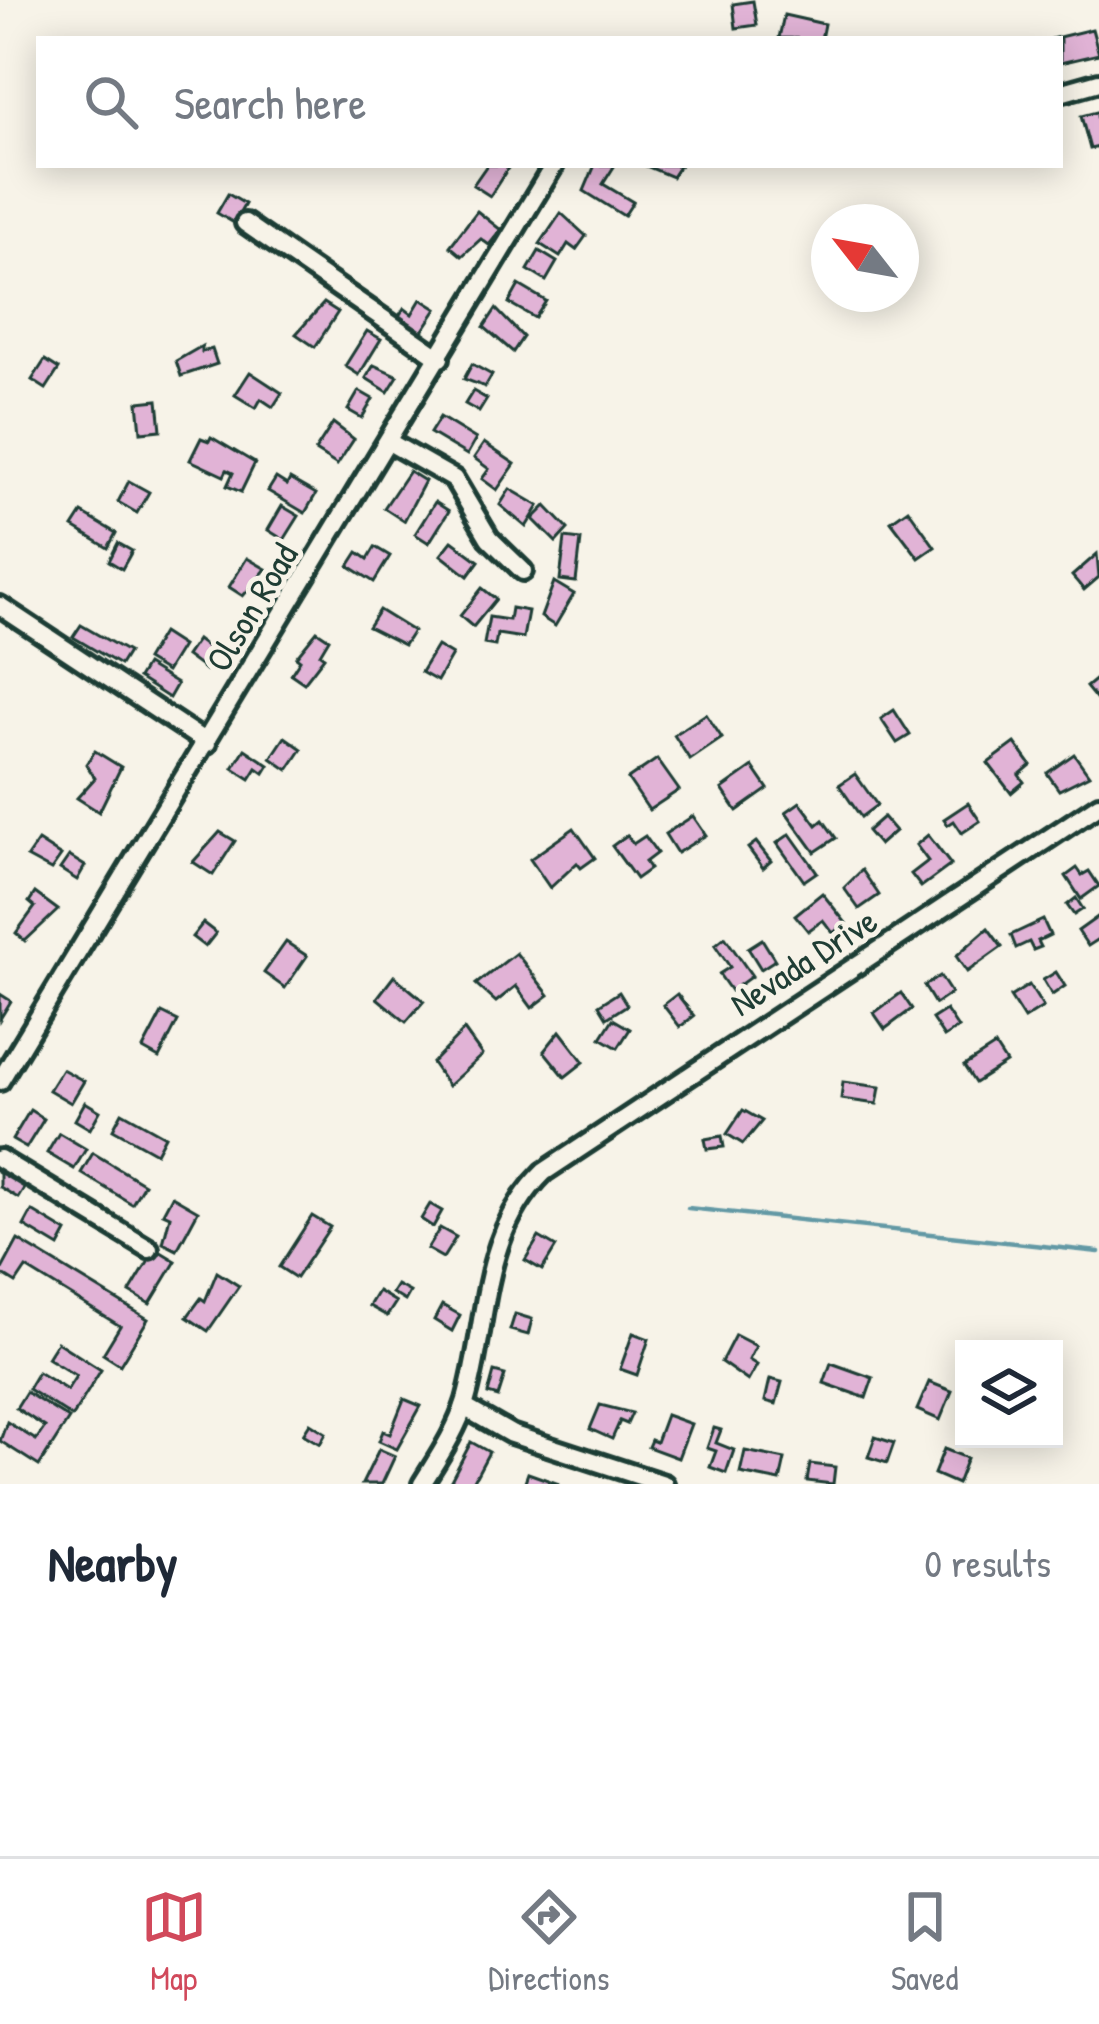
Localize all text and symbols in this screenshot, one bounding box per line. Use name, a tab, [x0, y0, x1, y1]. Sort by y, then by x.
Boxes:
search box	[36, 36, 1063, 168]
icon: search	[78, 69, 144, 135]
text: Search here	[174, 72, 366, 133]
north arrow	[811, 204, 919, 312]
street label: Olson Road	[194, 534, 308, 680]
street label: Nevada Drive	[720, 895, 886, 1027]
map controls	[955, 1340, 1063, 1448]
button: layers	[955, 1340, 1063, 1448]
text: Nearby	[48, 1528, 178, 1597]
text: 0 results	[925, 1536, 1051, 1589]
tab: Map	[141, 1884, 207, 2000]
tab: Directions	[488, 1884, 610, 2000]
tab: Saved	[891, 1884, 958, 2000]

